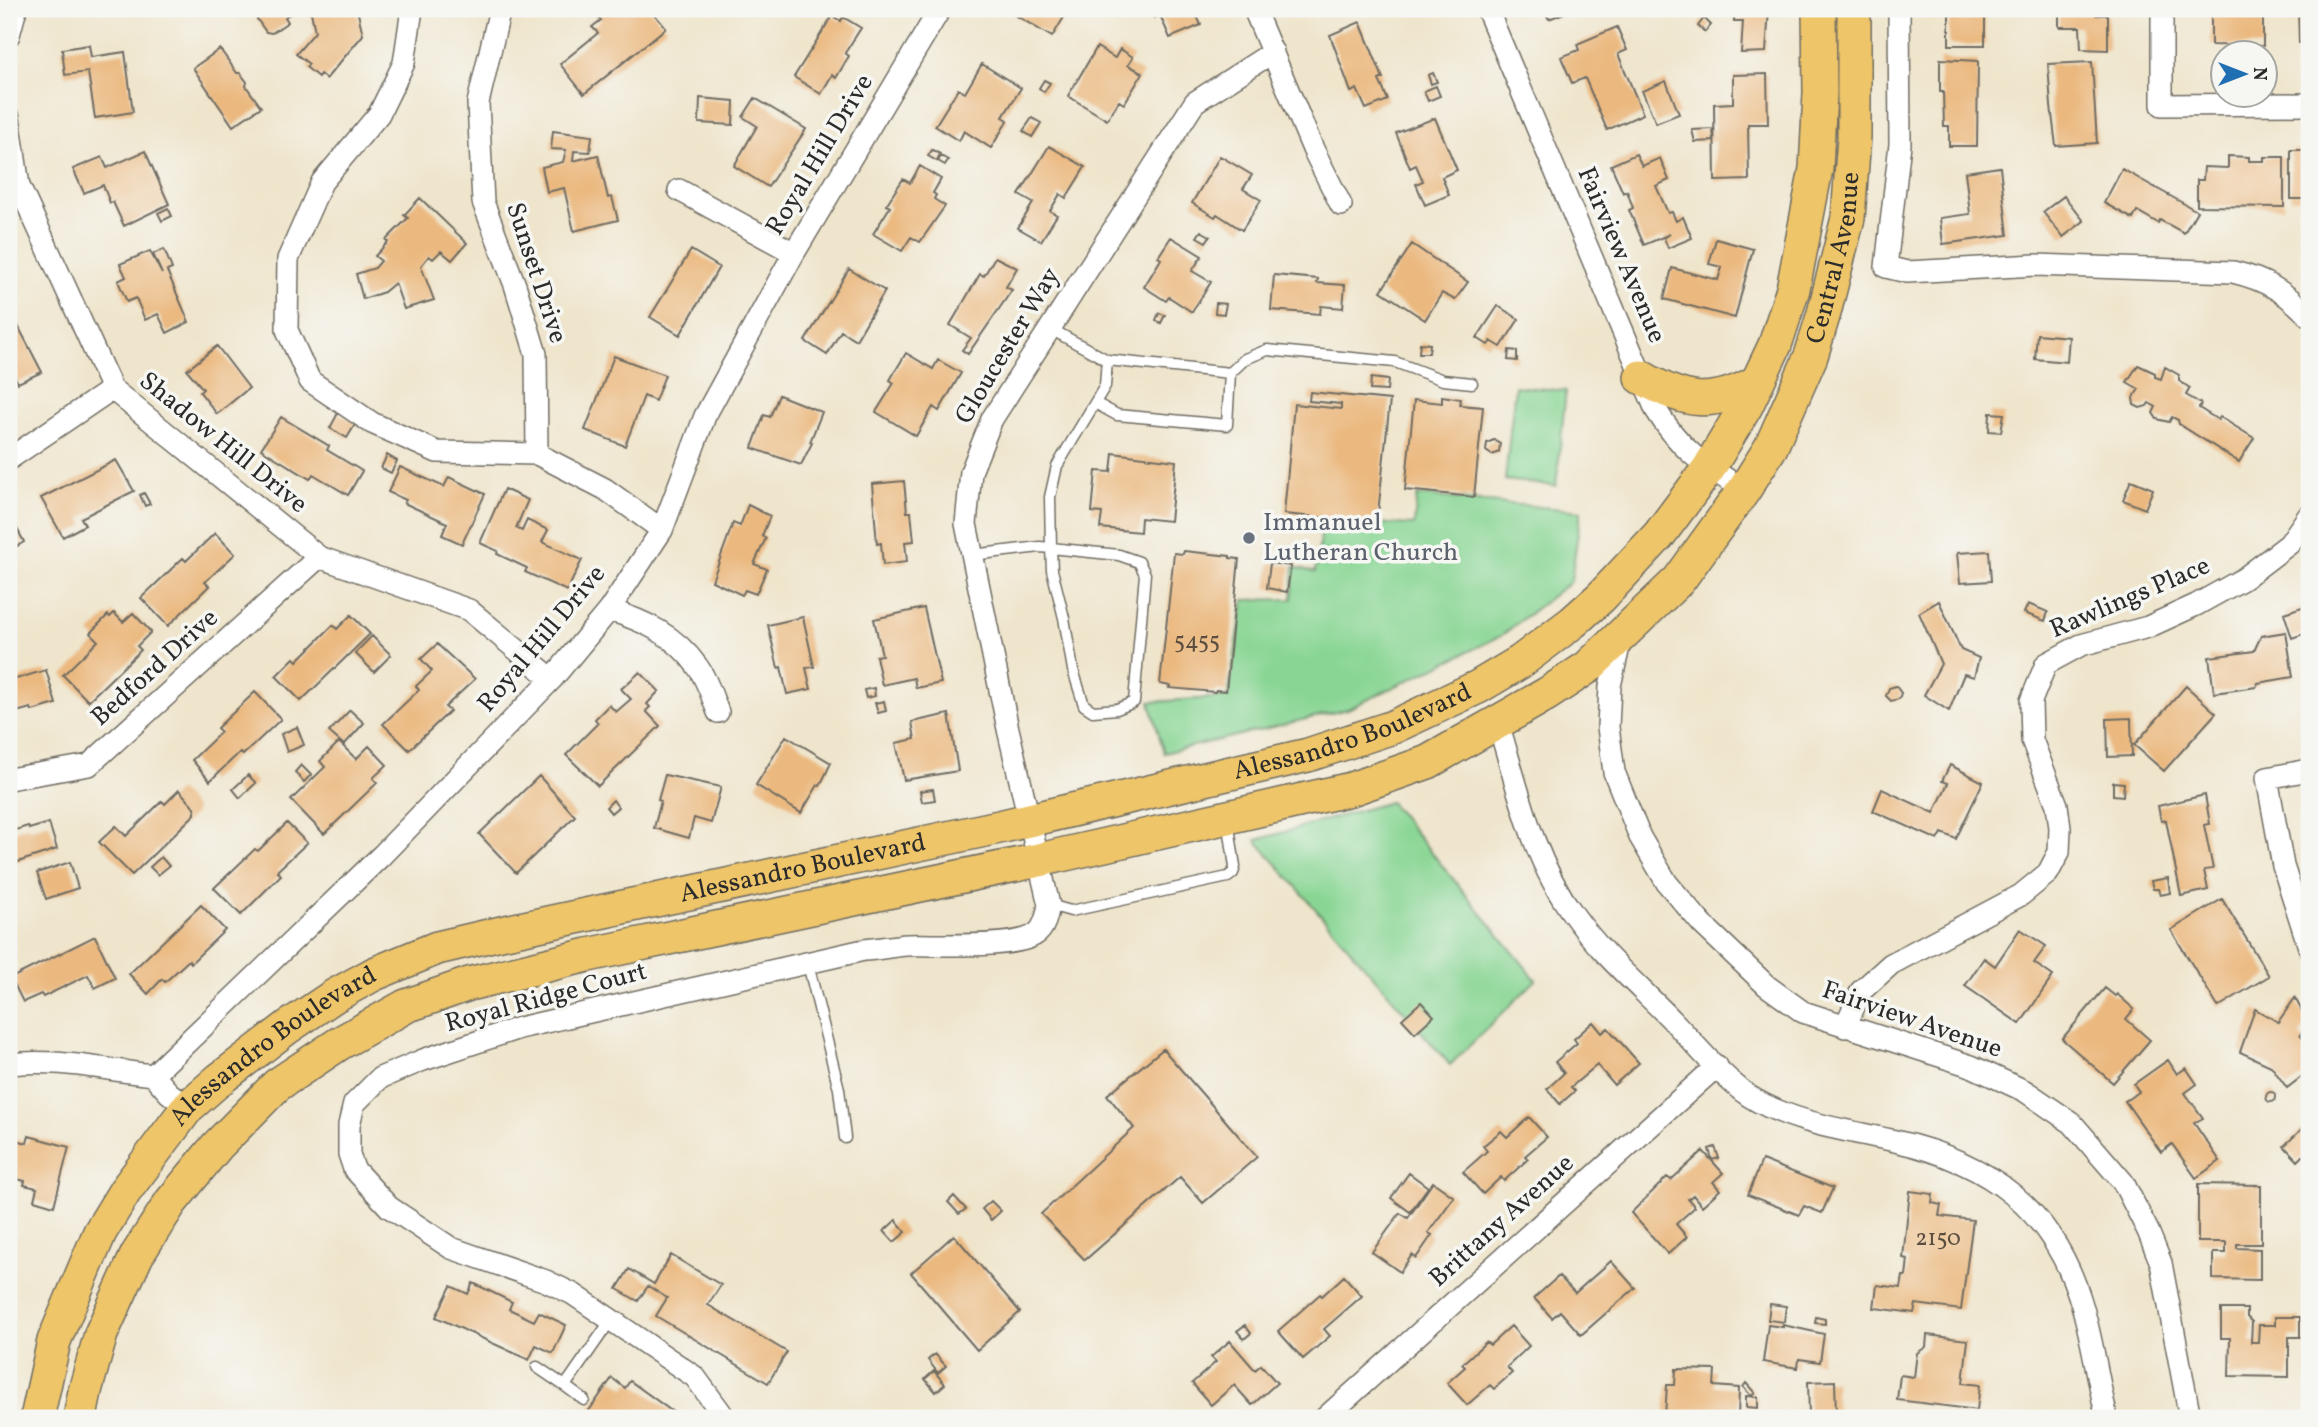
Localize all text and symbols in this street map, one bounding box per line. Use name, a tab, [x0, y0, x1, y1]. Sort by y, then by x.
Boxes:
north arrow	[2210, 38, 2280, 108]
text: N	[2246, 67, 2272, 81]
street label: Royal Hill Drive	[758, 68, 882, 242]
street label: Fairview Avenue	[1568, 161, 1674, 349]
street label: Central Avenue	[1798, 171, 1869, 349]
street label: Sunset Drive	[496, 198, 576, 348]
street label: Gloucester Way	[947, 261, 1069, 431]
street label: Shadow Hill Drive	[131, 364, 315, 522]
place label: Immanuel Lutheran Church	[1263, 505, 1458, 571]
marker: Immanuel Lutheran Church	[1241, 530, 1257, 546]
street label: Rawlings Place	[2044, 548, 2216, 648]
street label: Royal Hill Drive	[470, 558, 614, 720]
street label: Bedford Drive	[83, 601, 227, 735]
house number: 5455	[1174, 626, 1220, 658]
street label: Alessandro Boulevard	[1230, 674, 1478, 790]
street label: Alessandro Boulevard	[677, 825, 929, 912]
street label: Royal Ridge Court	[441, 954, 651, 1042]
street label: Alessandro Boulevard	[161, 958, 383, 1134]
street label: Fairview Avenue	[1817, 972, 2007, 1068]
street label: Brittany Avenue	[1422, 1146, 1582, 1296]
house number: 2150	[1915, 1223, 1961, 1255]

